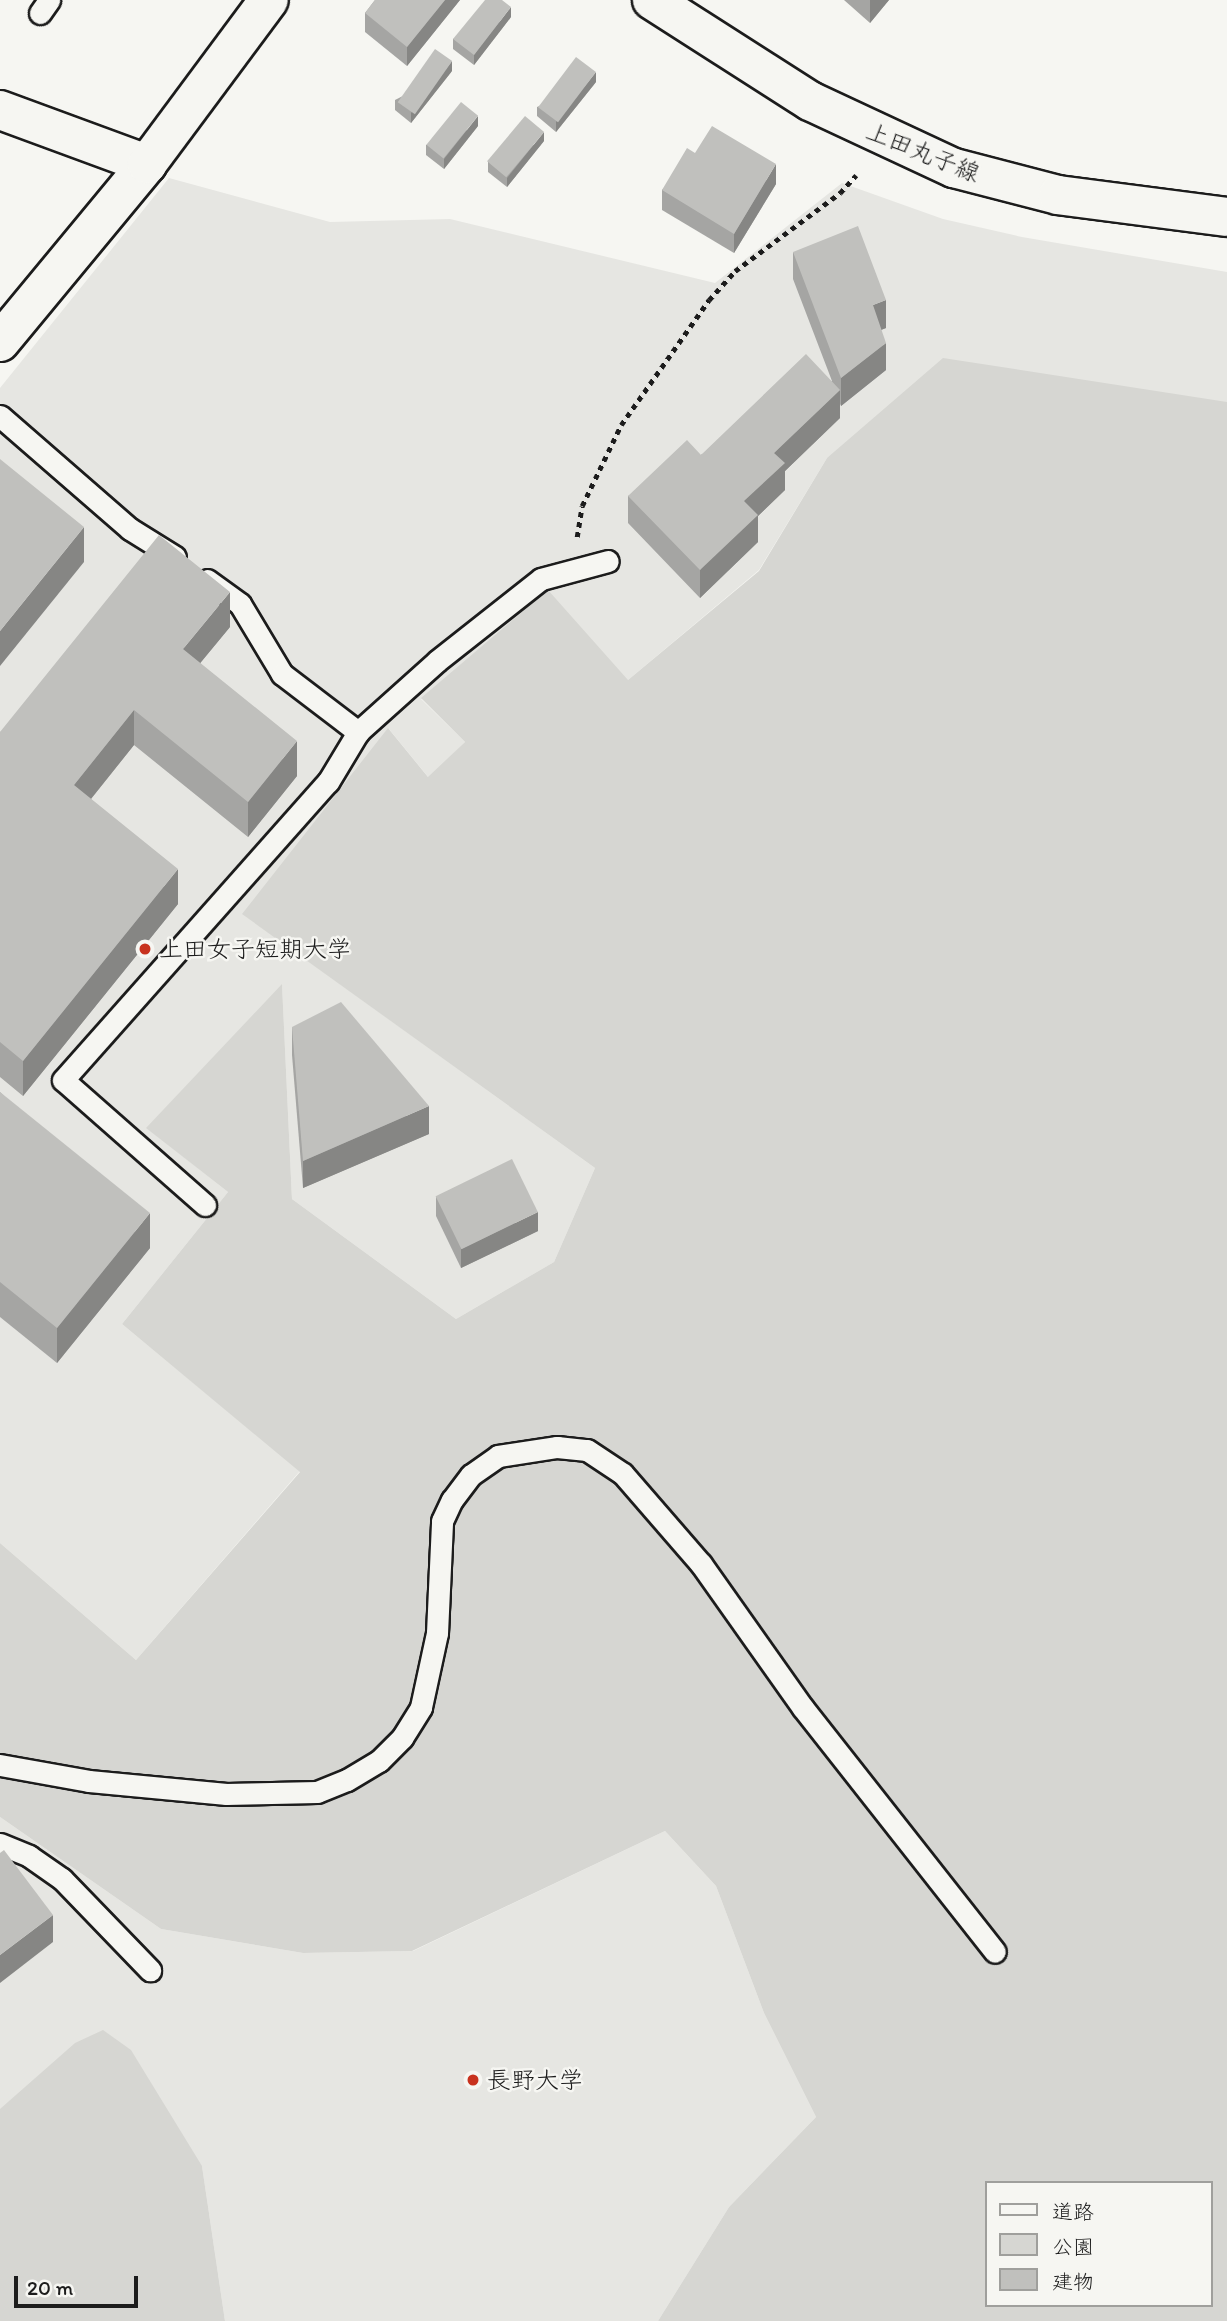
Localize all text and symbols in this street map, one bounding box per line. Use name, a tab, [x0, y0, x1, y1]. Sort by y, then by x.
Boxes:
street label: 上田丸子線	[862, 116, 984, 188]
place label: 上田女子短期大学	[159, 935, 351, 963]
marker: 上田女子短期大学	[137, 941, 153, 957]
place label: 長野大学	[487, 2066, 583, 2094]
marker: 長野大学	[465, 2072, 481, 2088]
legend	[986, 2181, 1213, 2307]
text: 道路	[1052, 2199, 1094, 2224]
text: 公園	[1052, 2234, 1094, 2259]
scale bar	[18, 2262, 142, 2306]
text: 建物	[1052, 2269, 1094, 2294]
text: 20 m	[27, 2275, 73, 2300]

